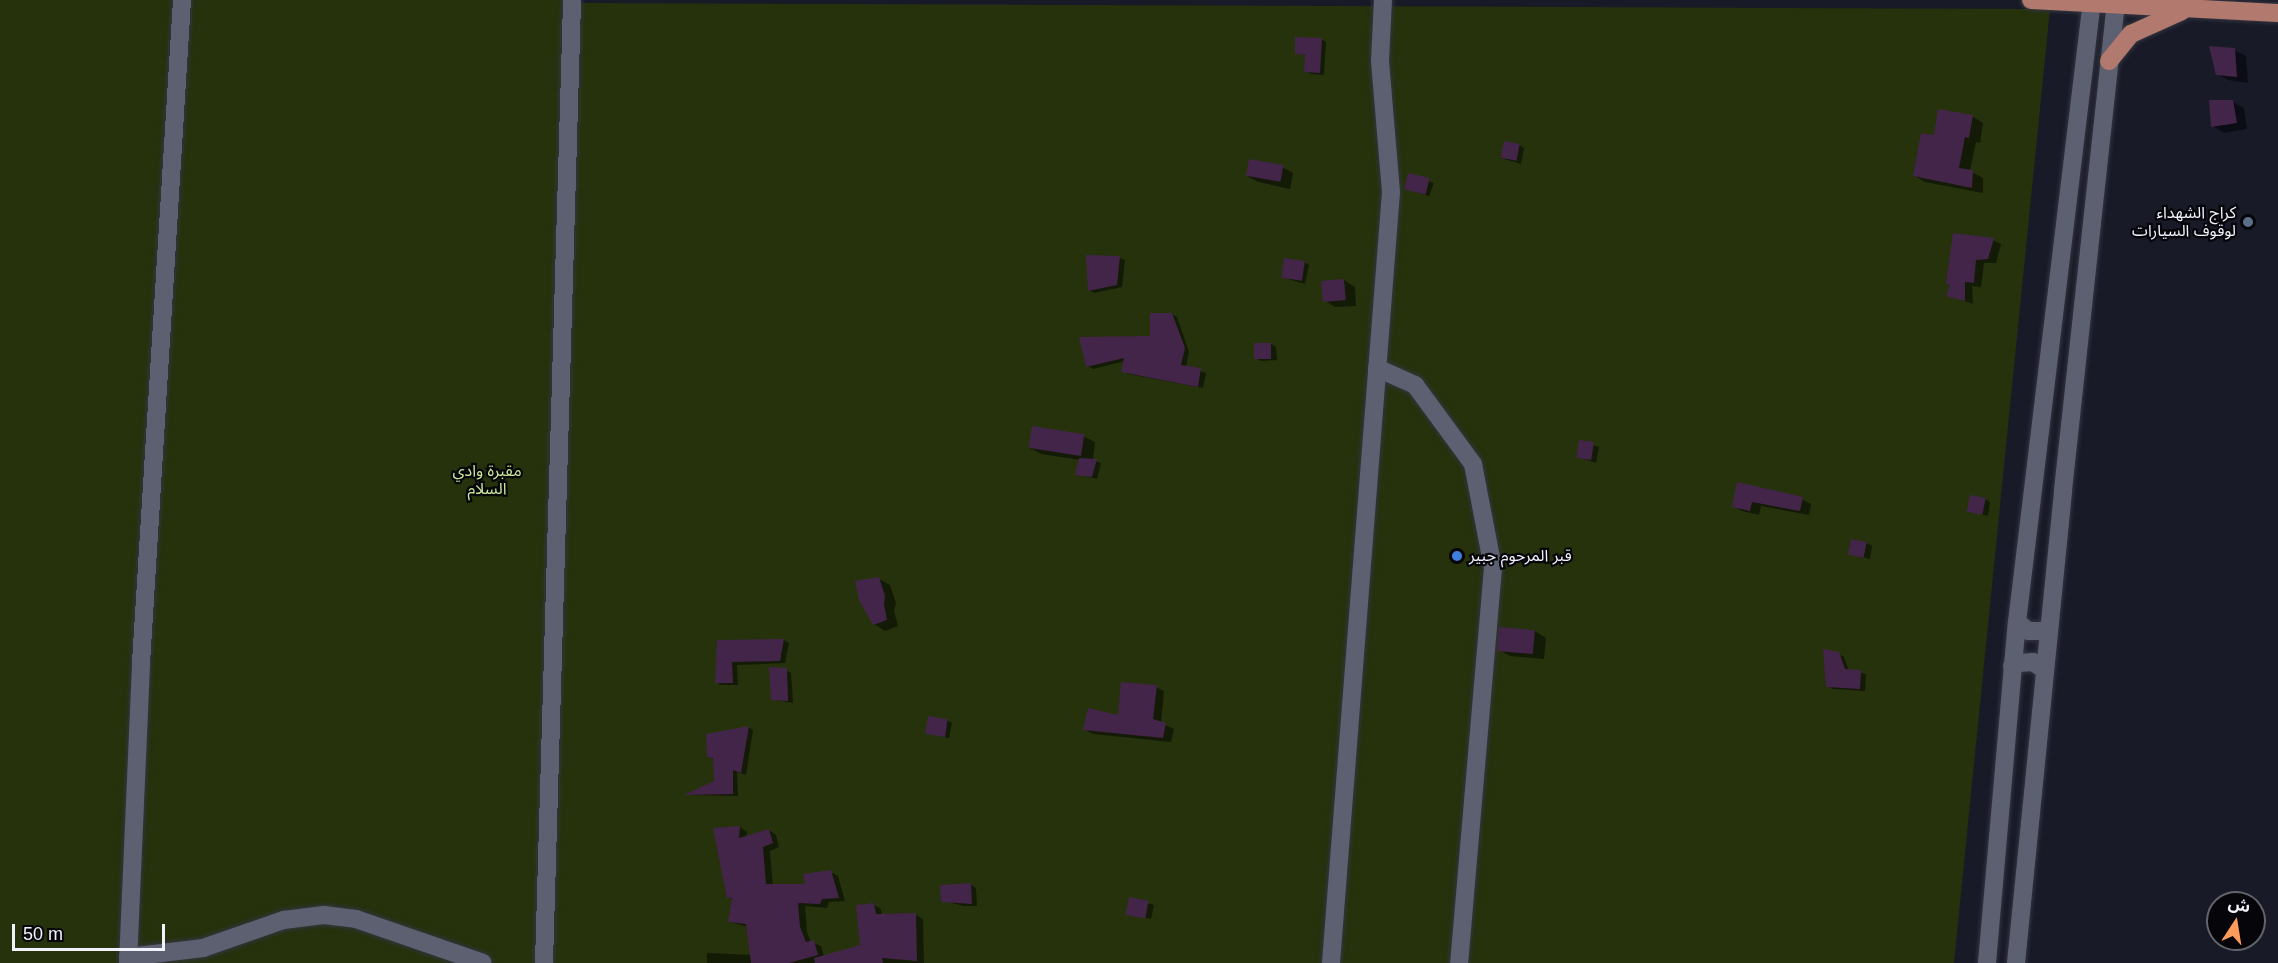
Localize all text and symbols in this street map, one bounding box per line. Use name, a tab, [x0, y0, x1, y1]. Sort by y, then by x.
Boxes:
place label: كراج الشهداء لوقوف السيارات	[2132, 203, 2236, 241]
marker: كراج الشهداء لوقوف السيارات	[2241, 215, 2255, 229]
park label: مقبرة وادي السلام	[452, 461, 522, 499]
place label: قبر المرحوم جبير	[1469, 546, 1572, 566]
marker: قبر المرحوم جبير	[1450, 549, 1464, 563]
north arrow	[2206, 891, 2266, 951]
text: ش	[2227, 894, 2252, 915]
scale bar	[15, 912, 168, 950]
text: 50 m	[23, 924, 63, 944]

